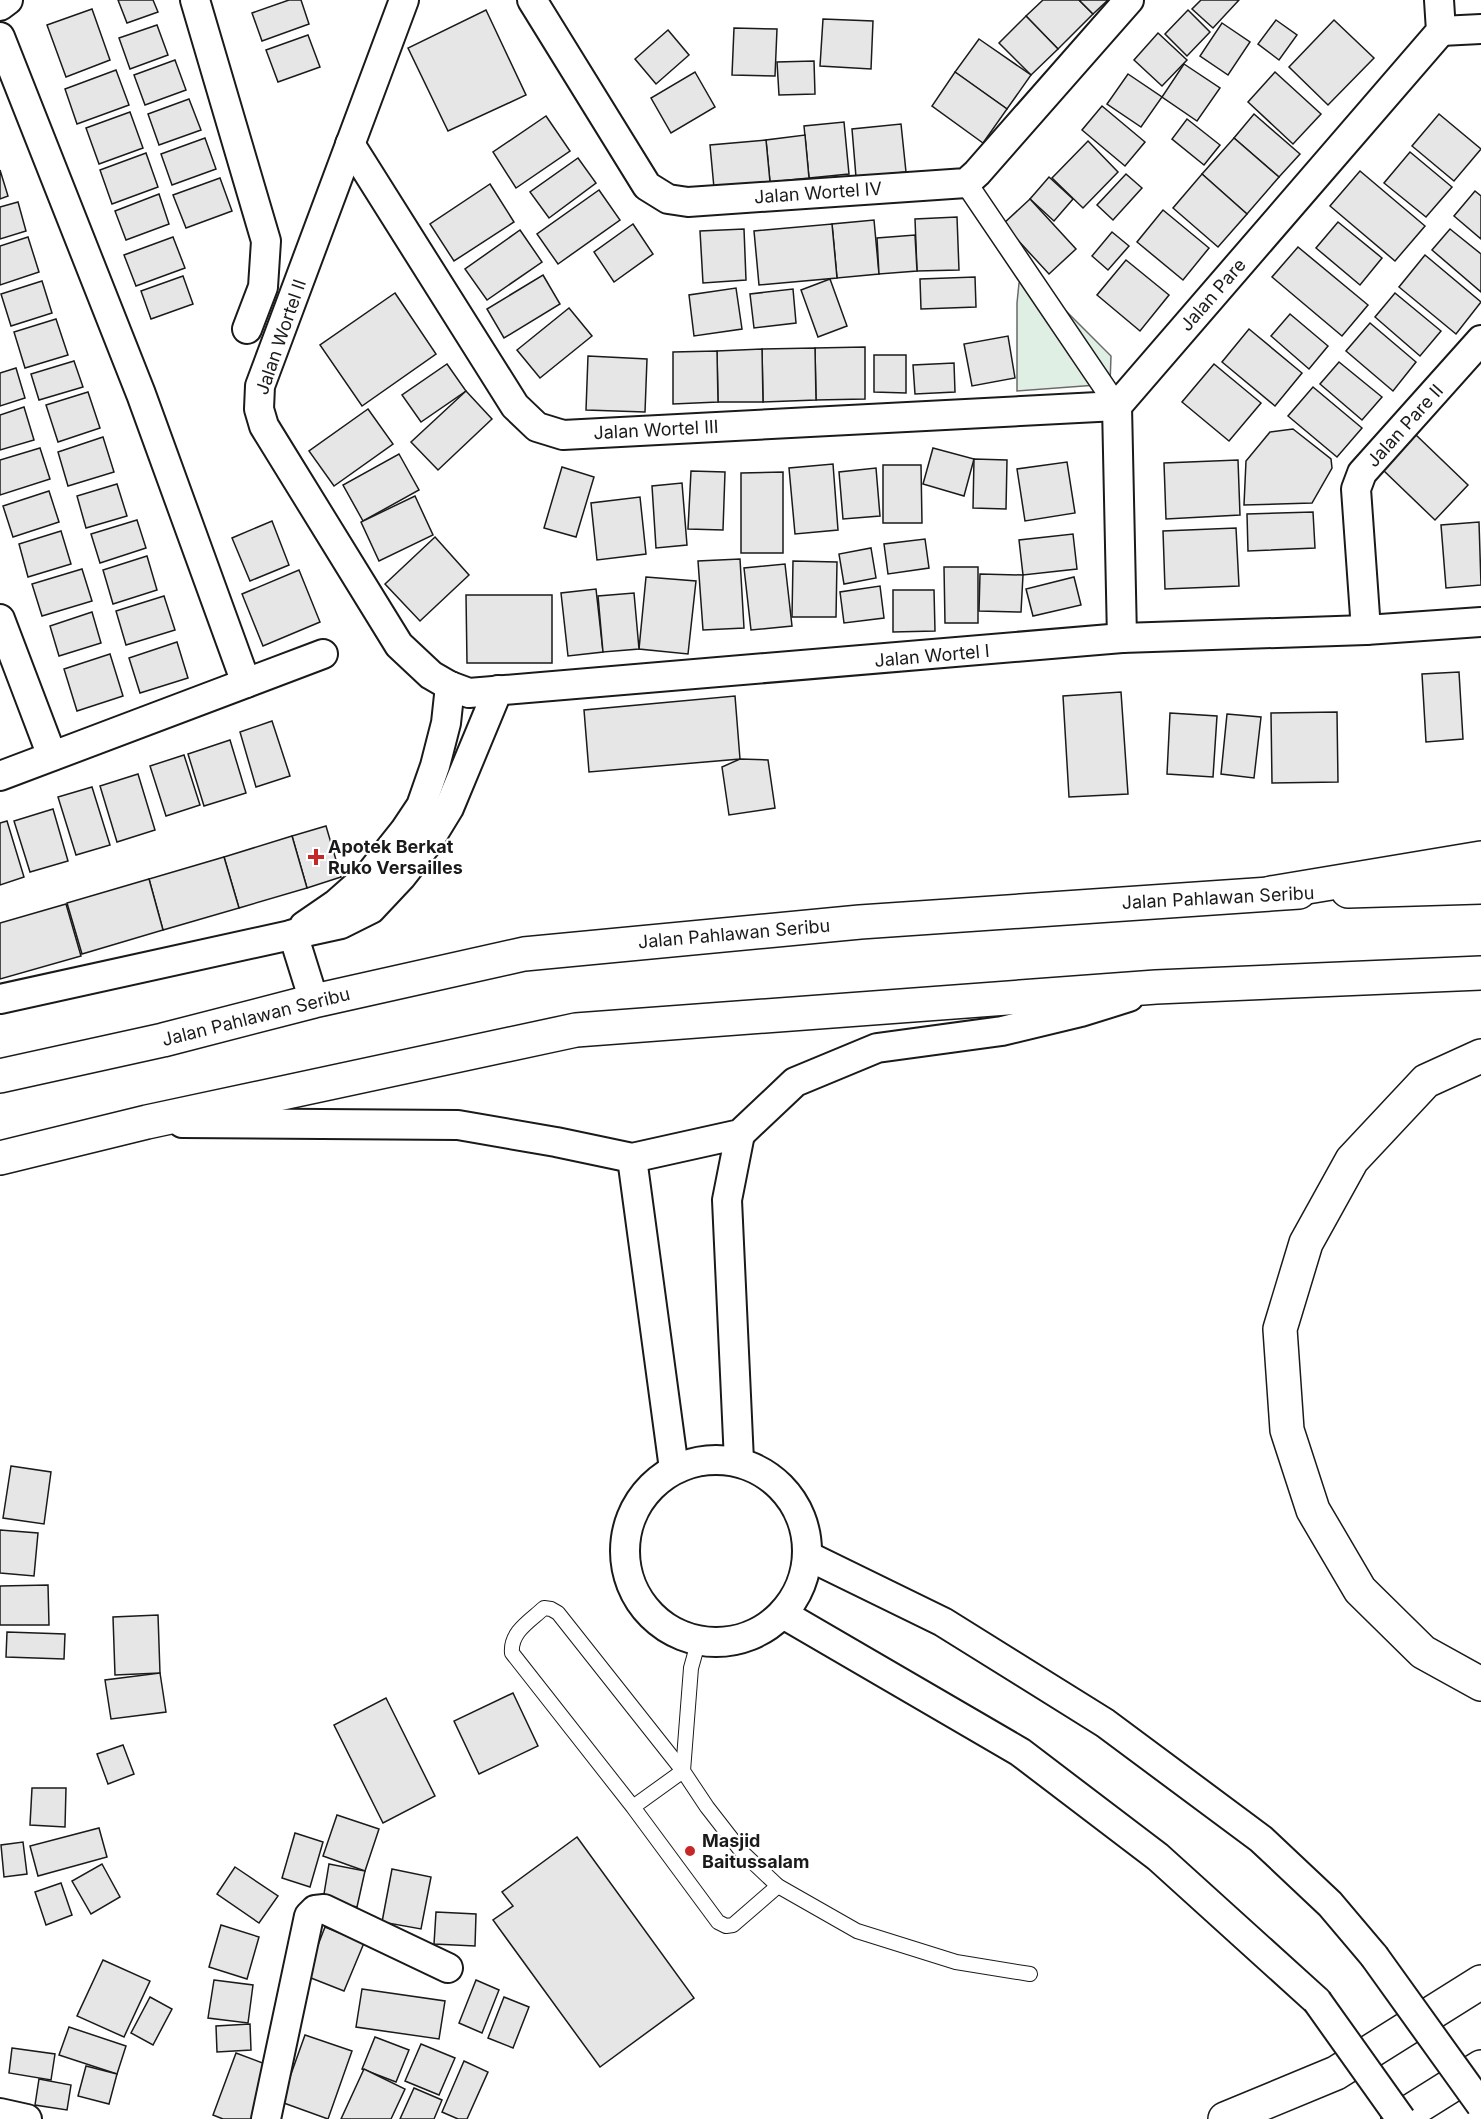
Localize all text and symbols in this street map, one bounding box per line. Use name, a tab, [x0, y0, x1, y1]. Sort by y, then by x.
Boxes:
street label: Jalan Wortel IV	[753, 178, 883, 207]
street label: Jalan Pare	[1175, 254, 1250, 335]
street label: Jalan Wortel II	[251, 276, 310, 397]
street label: Jalan Pare II	[1362, 380, 1447, 471]
street label: Jalan Wortel III	[593, 416, 719, 443]
street label: Jalan Wortel I	[873, 640, 990, 671]
place label: Apotek Berkat Ruko Versailles	[328, 836, 463, 878]
marker: Apotek Berkat Ruko Versailles	[309, 850, 323, 864]
street label: Jalan Pahlawan Seribu	[1121, 882, 1315, 913]
street label: Jalan Pahlawan Seribu	[637, 915, 831, 952]
street label: Jalan Pahlawan Seribu	[160, 983, 352, 1050]
place label: Masjid Baitussalam	[702, 1830, 809, 1872]
marker: Masjid Baitussalam	[683, 1844, 697, 1858]

